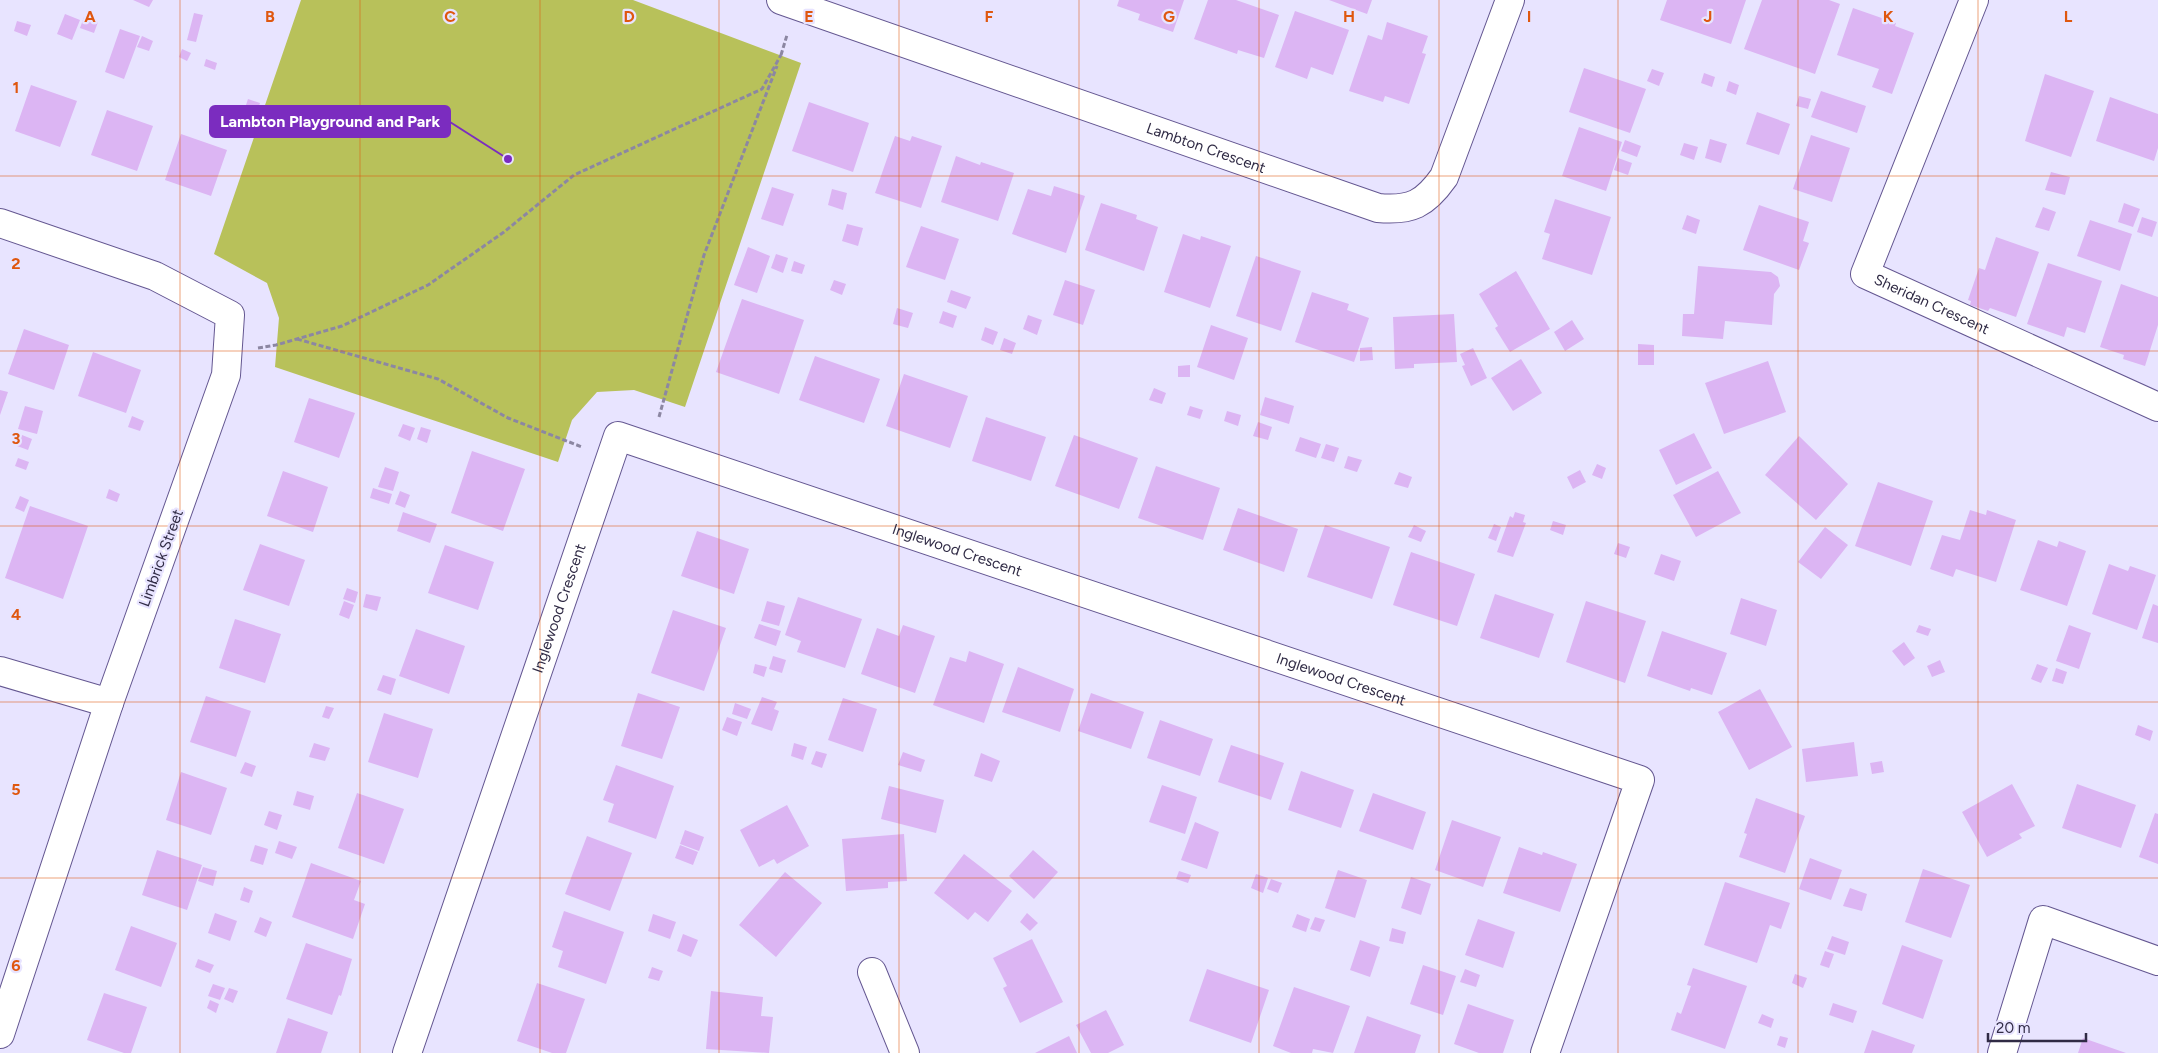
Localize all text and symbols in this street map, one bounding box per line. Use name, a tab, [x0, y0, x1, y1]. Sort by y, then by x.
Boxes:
text: A	[84, 7, 96, 26]
text: B	[265, 7, 275, 26]
text: C	[444, 7, 456, 26]
text: D	[623, 7, 635, 26]
text: E	[804, 7, 814, 26]
text: F	[985, 7, 994, 26]
text: G	[1163, 7, 1175, 26]
text: H	[1343, 7, 1355, 26]
text: I	[1527, 7, 1531, 26]
text: J	[1704, 7, 1712, 26]
text: K	[1883, 7, 1894, 26]
text: L	[2064, 7, 2073, 26]
text: 1	[13, 78, 19, 97]
callout: Lambton Playground and Park	[210, 106, 450, 137]
text: Lambton Playground and Park	[220, 112, 440, 131]
street label: Lambton Crescent	[1144, 119, 1268, 177]
text: 2	[11, 254, 21, 273]
street label: Sheridan Crescent	[1871, 270, 1992, 338]
text: 3	[12, 429, 21, 448]
street label: Limbrick Street	[135, 506, 187, 609]
street label: Inglewood Crescent	[890, 520, 1025, 580]
street label: Inglewood Crescent	[529, 541, 590, 675]
text: 4	[11, 605, 21, 624]
street label: Inglewood Crescent	[1274, 649, 1408, 710]
text: 5	[11, 780, 21, 799]
text: 6	[11, 956, 21, 975]
scale bar	[1988, 1010, 2086, 1042]
text: 20 m	[1996, 1019, 2030, 1037]

